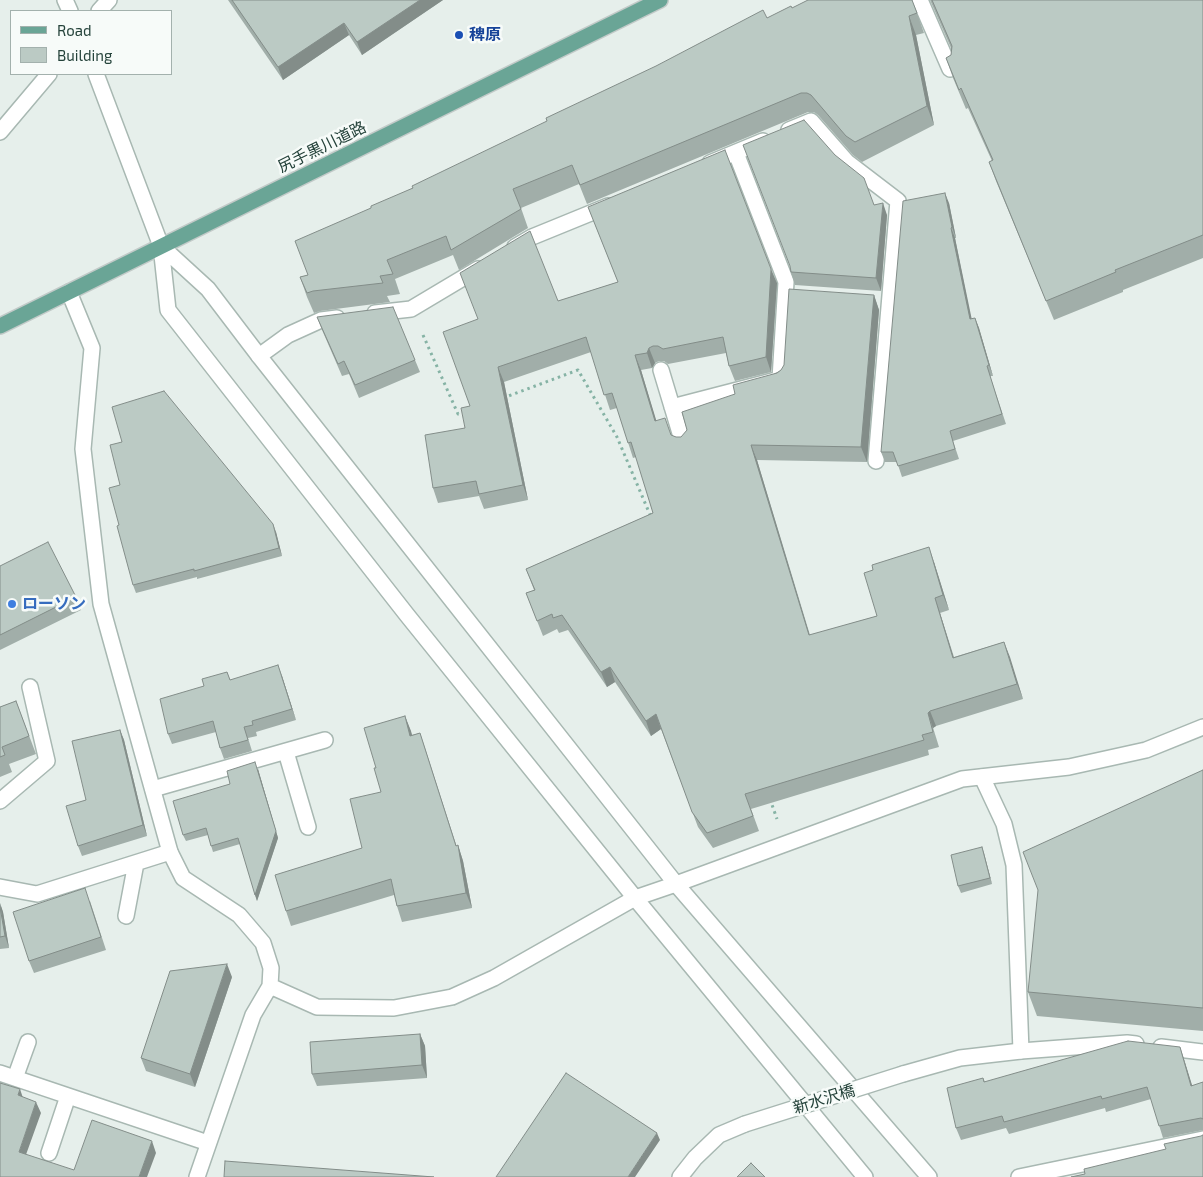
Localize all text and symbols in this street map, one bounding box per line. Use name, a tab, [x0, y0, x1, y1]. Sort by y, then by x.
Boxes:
legend	[10, 10, 172, 75]
text: Road	[57, 21, 92, 39]
place label: 稗原	[469, 25, 501, 45]
marker: 稗原	[453, 29, 465, 41]
text: Building	[57, 46, 112, 64]
street label: 尻手黒川道路	[275, 117, 369, 177]
place label: ローソン	[22, 594, 86, 614]
marker: ローソン	[6, 598, 18, 610]
street label: 新水沢橋	[791, 1080, 857, 1118]

